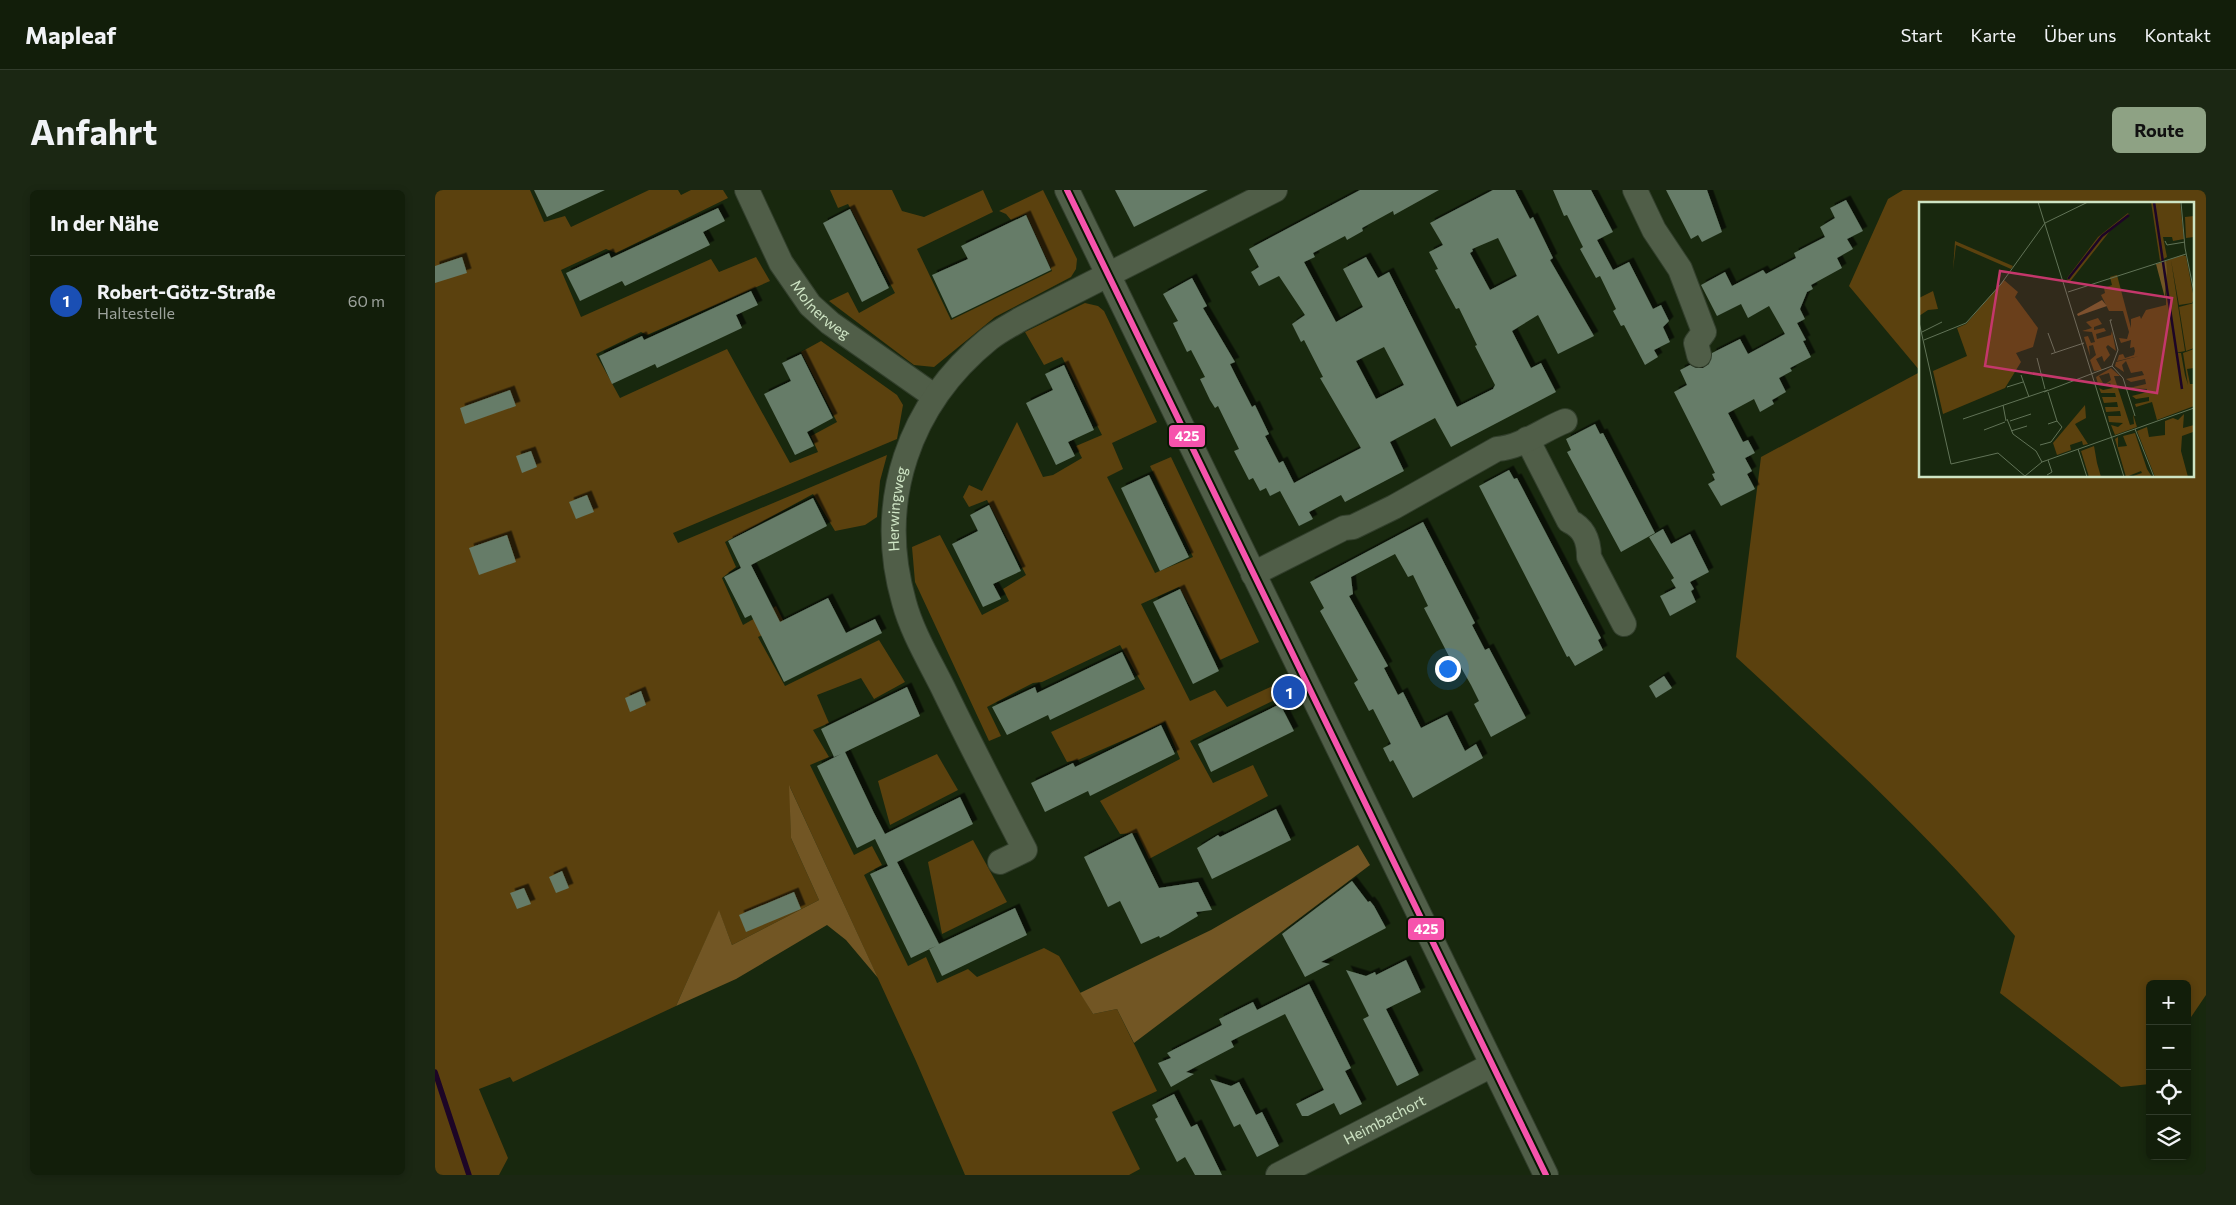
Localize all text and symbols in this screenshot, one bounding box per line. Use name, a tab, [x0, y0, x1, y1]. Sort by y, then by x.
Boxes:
text: Mapleaf	[25, 20, 116, 49]
text: Start	[1901, 24, 1943, 46]
text: Karte	[1971, 24, 2016, 46]
text: Über uns	[2044, 24, 2117, 46]
text: Kontakt	[2145, 24, 2211, 46]
button: Route	[2112, 107, 2206, 153]
text: Anfahrt	[30, 109, 157, 152]
inset map	[1919, 202, 2193, 478]
text: In der Nähe	[50, 210, 159, 235]
street label: Molnerweg	[787, 276, 854, 342]
text: Robert-Götz-Straße	[97, 280, 276, 303]
text: 1	[62, 291, 70, 310]
text: 60 m	[348, 291, 385, 310]
text: Haltestelle	[97, 303, 175, 322]
line badge: 425	[1168, 424, 1206, 448]
text: 425	[1175, 427, 1199, 444]
street label: Herwingweg	[884, 464, 910, 552]
your location	[1435, 656, 1461, 682]
pin: 1	[1273, 673, 1305, 711]
line badge: 425	[1407, 917, 1445, 941]
text: 425	[1414, 920, 1438, 937]
map controls	[2146, 980, 2191, 1160]
button: +	[2146, 980, 2191, 1025]
button: −	[2146, 1025, 2191, 1070]
button: locate	[2146, 1070, 2191, 1115]
street label: Heimbachort	[1340, 1091, 1428, 1148]
button: layers	[2146, 1115, 2191, 1160]

